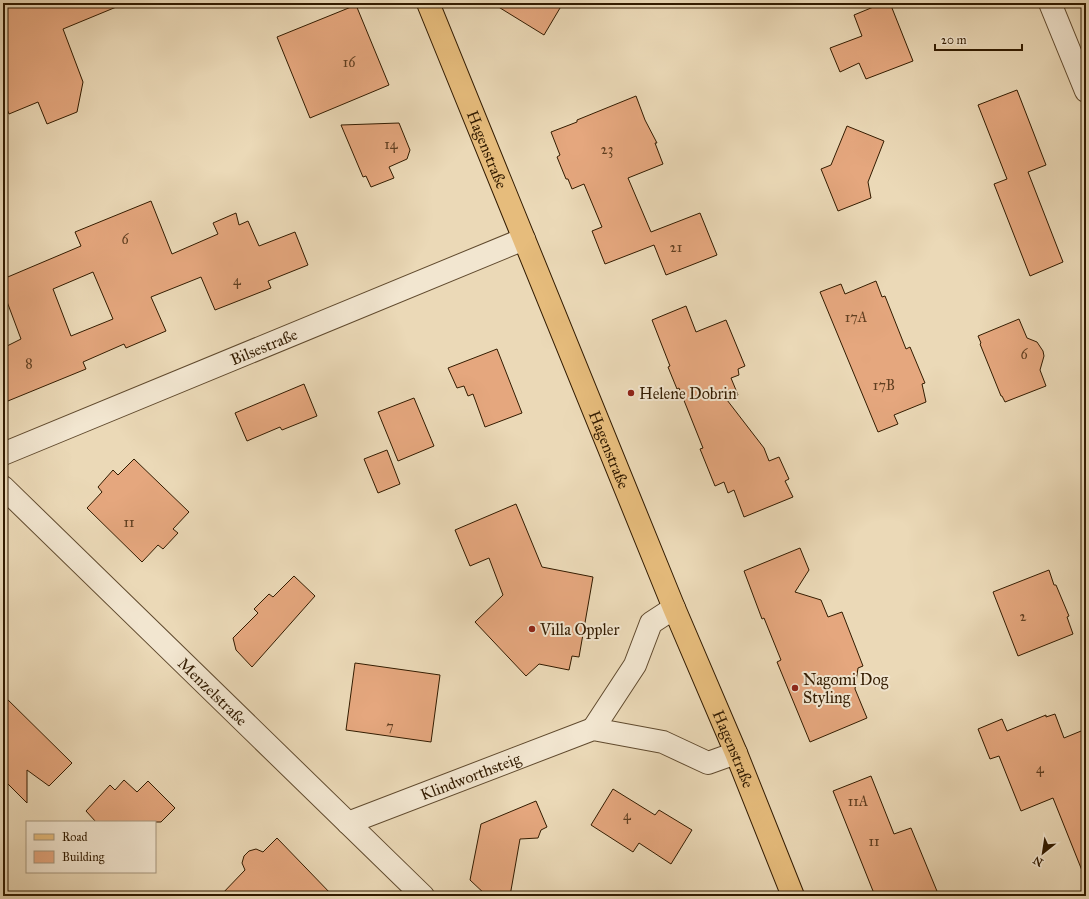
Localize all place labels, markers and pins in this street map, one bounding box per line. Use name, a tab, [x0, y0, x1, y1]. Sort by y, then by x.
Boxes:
place label: Helene Dobrin	[639, 384, 737, 403]
marker: Helene Dobrin	[626, 388, 636, 398]
place label: Villa Oppler	[539, 620, 619, 639]
marker: Villa Oppler	[527, 624, 537, 634]
place label: Nagomi Dog Styling	[803, 670, 889, 708]
marker: Nagomi Dog Styling	[790, 683, 800, 693]

